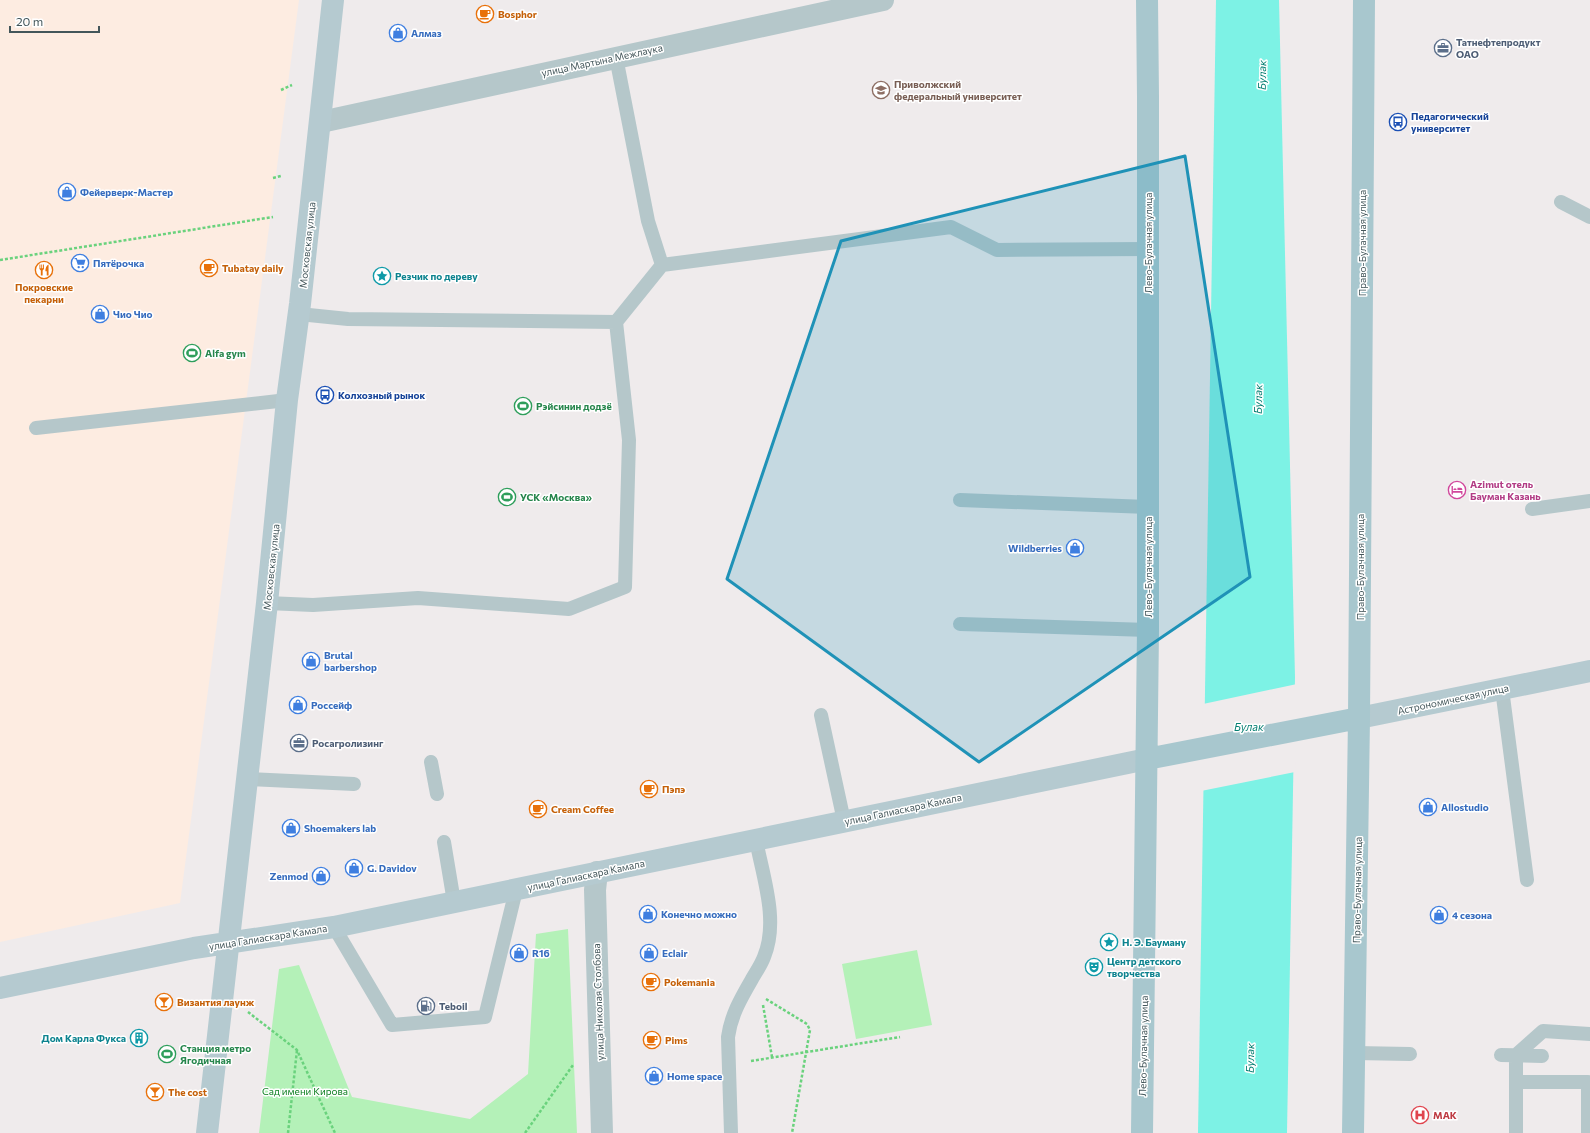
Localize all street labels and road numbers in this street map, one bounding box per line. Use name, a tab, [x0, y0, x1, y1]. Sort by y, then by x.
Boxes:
street label: улица Мартына Межлаука	[540, 41, 664, 79]
street label: Право-Булачная улица	[1356, 190, 1368, 296]
street label: Лево-Булачная улица	[1142, 193, 1154, 293]
street label: Московская улица	[296, 201, 318, 289]
street label: Право-Булачная улица	[1354, 514, 1366, 620]
street label: Лево-Булачная улица	[1142, 517, 1154, 617]
street label: Московская улица	[260, 523, 282, 611]
street label: Астрономическая улица	[1396, 681, 1510, 717]
street label: улица Галиаскара Камала	[843, 791, 963, 827]
street label: Право-Булачная улица	[1350, 837, 1364, 943]
street label: улица Галиаскара Камала	[526, 857, 646, 893]
street label: улица Галиаскара Камала	[208, 922, 328, 952]
street label: улица Николая Столбова	[590, 943, 606, 1061]
street label: Лево-Булачная улица	[1136, 995, 1150, 1097]

